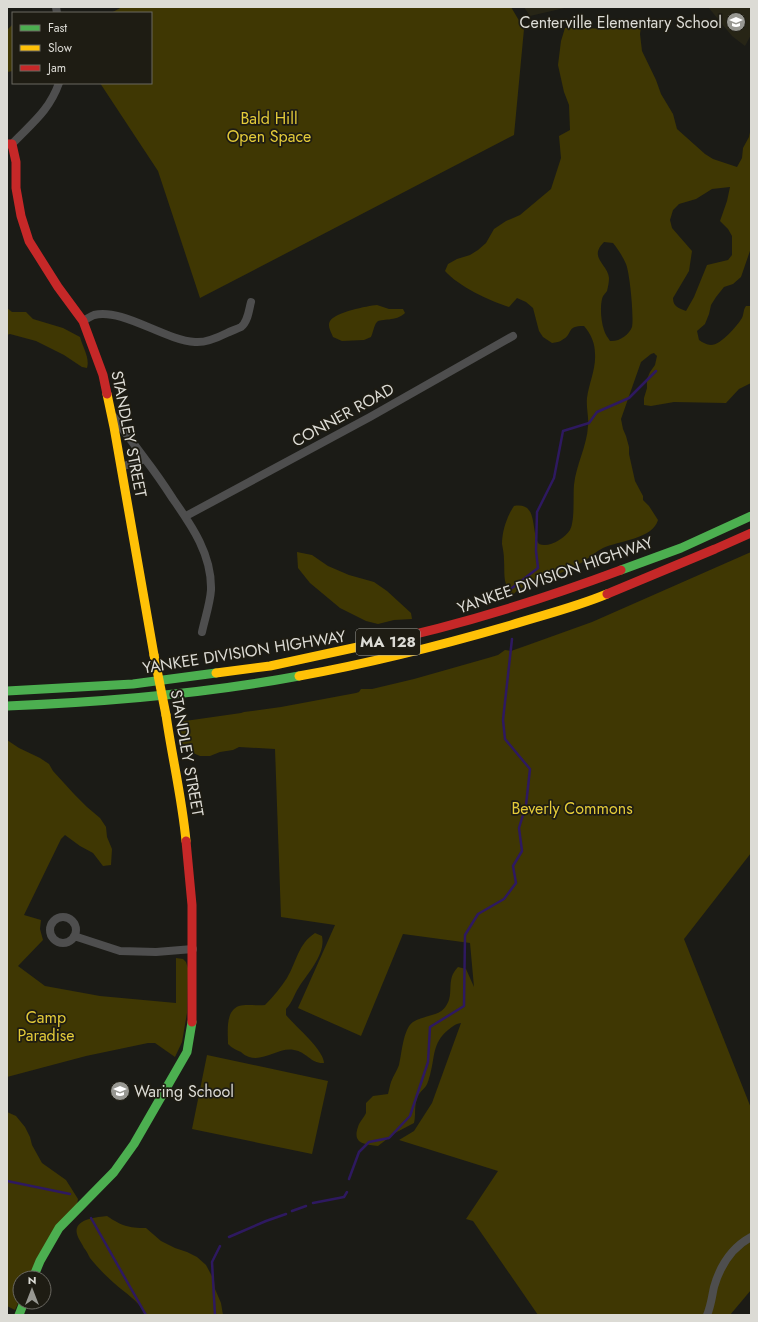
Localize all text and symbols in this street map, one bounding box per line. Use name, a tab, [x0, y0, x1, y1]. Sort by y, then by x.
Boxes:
place label: Centerville Elementary School	[520, 11, 722, 34]
school or university icon: Centerville Elementary School	[725, 11, 747, 33]
legend	[12, 12, 152, 84]
text: Fast	[48, 19, 67, 37]
text: Slow	[48, 39, 73, 57]
text: Jam	[46, 59, 66, 77]
park label: Bald Hill Open Space	[227, 107, 311, 148]
street label: STANDLEY STREET	[105, 369, 153, 500]
street label: CONNER ROAD	[288, 377, 398, 453]
street label: YANKEE DIVISION HIGHWAY	[454, 531, 656, 619]
street label: YANKEE DIVISION HIGHWAY	[141, 625, 347, 679]
road number: MA 128	[356, 629, 420, 655]
street label: STANDLEY STREET	[165, 688, 210, 819]
park label: Beverly Commons	[511, 797, 633, 820]
park label: Camp Paradise	[17, 1006, 75, 1047]
school or university icon: Waring School	[109, 1080, 131, 1102]
place label: Waring School	[134, 1080, 234, 1103]
north arrow	[12, 1270, 52, 1310]
text: N	[28, 1272, 36, 1288]

